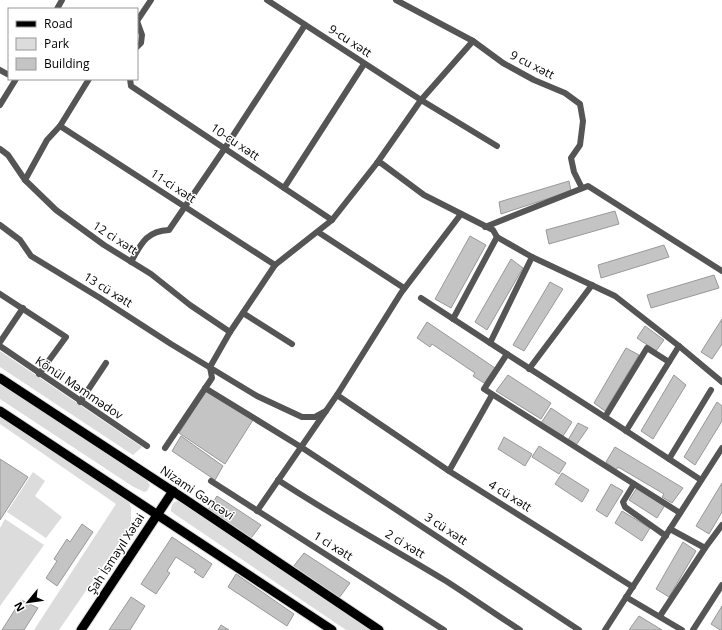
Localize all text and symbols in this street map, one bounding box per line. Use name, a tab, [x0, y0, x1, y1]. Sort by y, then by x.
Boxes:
legend	[8, 8, 138, 80]
text: Road	[44, 15, 73, 32]
street label: 9-cu xətt	[325, 20, 375, 61]
text: Park	[44, 35, 70, 52]
street label: 9 cu xətt	[507, 46, 557, 83]
text: Building	[44, 55, 90, 72]
street label: 10-cu xətt	[208, 119, 263, 164]
street label: 11-ci xətt	[147, 165, 199, 207]
street label: 12 ci xətt	[90, 217, 141, 258]
street label: 13 cü xətt	[81, 268, 136, 311]
street label: Könül Məmmədov	[32, 352, 127, 423]
street label: Nizami Gəncəvi	[157, 462, 238, 524]
street label: 4 cü xətt	[486, 476, 535, 515]
street label: 3 cü xətt	[422, 508, 471, 549]
street label: Şah İsmayıl Xətai	[83, 510, 148, 598]
street label: 2 ci xətt	[382, 525, 428, 562]
street label: 1 ci xətt	[310, 527, 356, 564]
north arrow	[8, 582, 48, 622]
text: N	[10, 600, 28, 615]

